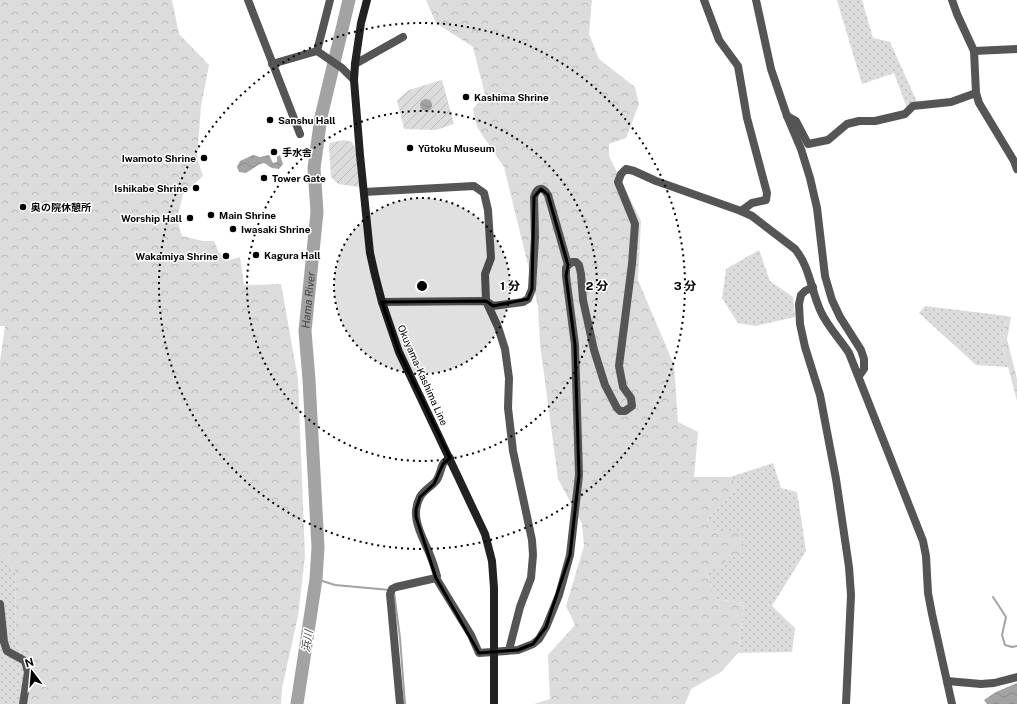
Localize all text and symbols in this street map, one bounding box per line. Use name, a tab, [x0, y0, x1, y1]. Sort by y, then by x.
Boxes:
place label: Kashima Shrine	[474, 91, 549, 103]
marker: Kashima Shrine	[461, 92, 471, 102]
place label: Sanshu Hall	[278, 114, 336, 126]
marker: Sanshu Hall	[265, 115, 275, 125]
place label: Yūtoku Museum	[418, 142, 495, 154]
marker: Yūtoku Museum	[405, 143, 415, 153]
place label: 手水舎	[282, 146, 312, 158]
marker: 手水舎	[269, 147, 279, 157]
place label: Iwamoto Shrine	[122, 152, 196, 164]
marker: Iwamoto Shrine	[199, 153, 209, 163]
place label: Tower Gate	[272, 172, 326, 184]
marker: Tower Gate	[259, 173, 269, 183]
place label: Ishikabe Shrine	[114, 182, 188, 194]
marker: Ishikabe Shrine	[191, 183, 201, 193]
place label: 奥の院休憩所	[31, 201, 91, 213]
marker: 奥の院休憩所	[18, 202, 28, 212]
place label: Main Shrine	[219, 209, 276, 221]
marker: Main Shrine	[206, 210, 216, 220]
place label: Worship Hall	[121, 212, 182, 224]
marker: Worship Hall	[185, 213, 195, 223]
place label: Iwasaki Shrine	[241, 223, 311, 235]
marker: Iwasaki Shrine	[228, 224, 238, 234]
place label: Kagura Hall	[264, 249, 321, 261]
place label: Wakamiya Shrine	[136, 250, 218, 262]
marker: Kagura Hall	[251, 250, 261, 260]
marker: Wakamiya Shrine	[221, 251, 231, 261]
water label: Hama River	[299, 270, 317, 329]
centre of rings	[415, 279, 429, 293]
text: 1 分	[500, 279, 520, 293]
text: 2 分	[586, 279, 608, 293]
text: 3 分	[674, 279, 696, 293]
street label: Okuyama-Kashima Line	[395, 323, 451, 428]
water label: 浜川	[299, 628, 315, 653]
north arrow	[12, 652, 52, 692]
text: N	[23, 655, 35, 669]

